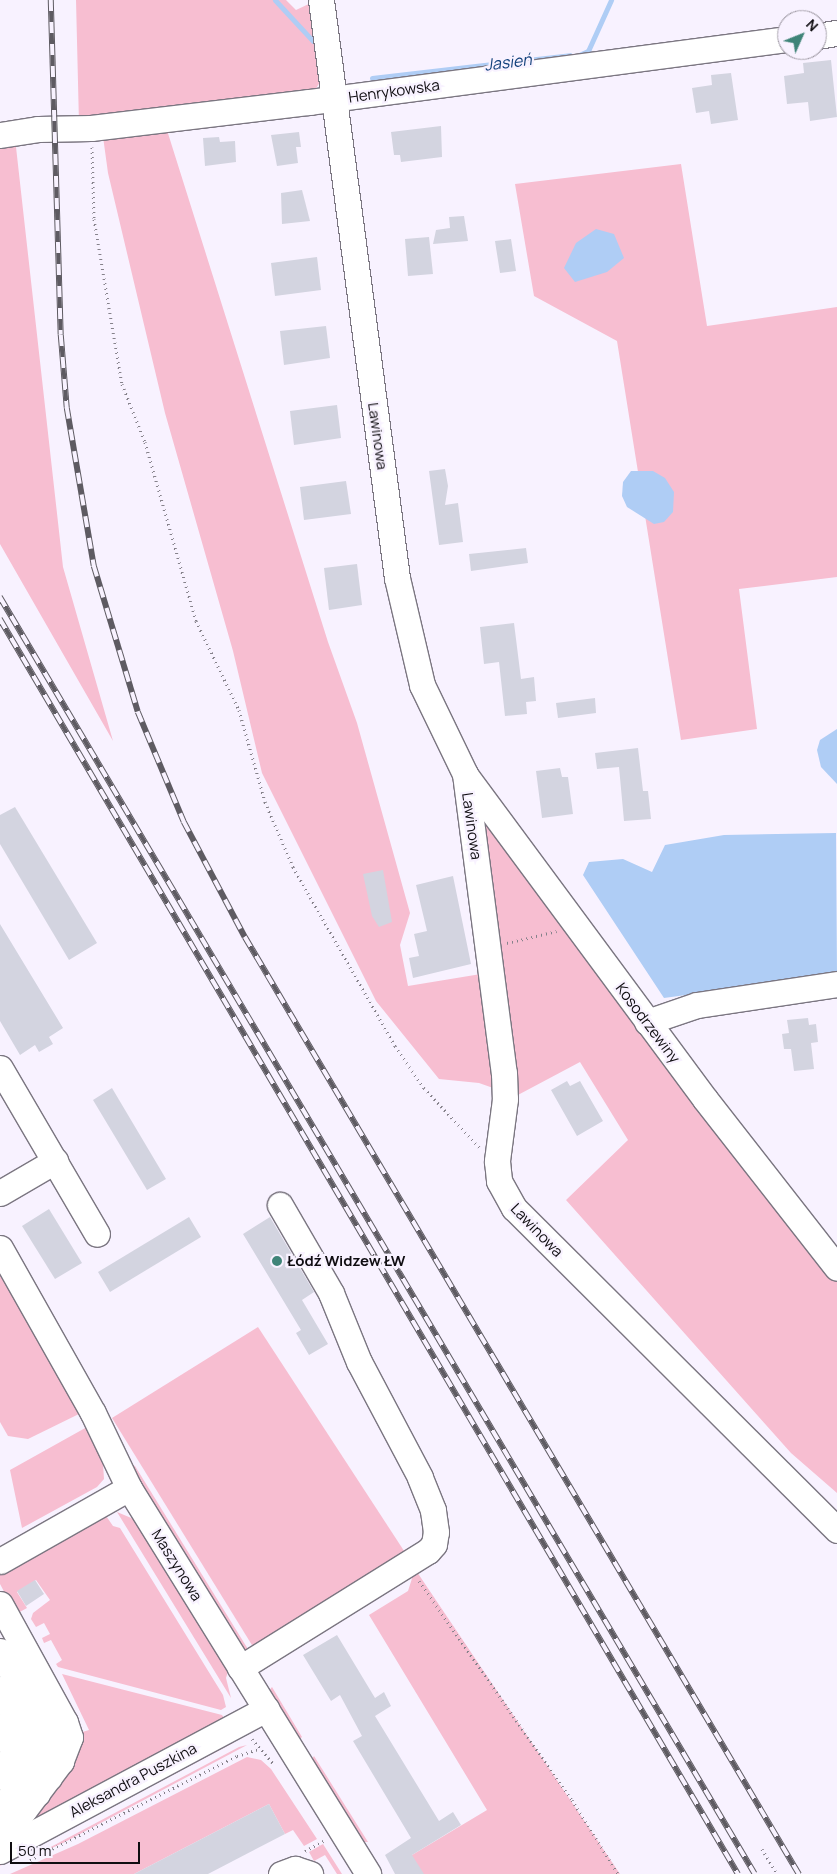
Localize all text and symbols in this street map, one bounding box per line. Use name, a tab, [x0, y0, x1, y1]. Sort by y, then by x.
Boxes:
north arrow	[777, 10, 827, 60]
text: N	[802, 15, 823, 35]
water label: Jasień	[483, 50, 533, 74]
street label: Henrykowska	[347, 76, 441, 106]
street label: Lawinowa	[364, 401, 392, 471]
street label: Lawinowa	[458, 791, 486, 861]
street label: Kosodrzewiny	[612, 979, 684, 1067]
street label: Lawinowa	[507, 1199, 567, 1261]
place label: Łódź Widzew ŁW	[287, 1252, 405, 1270]
marker: Łódź Widzew ŁW	[271, 1255, 283, 1267]
street label: Maszynowa	[148, 1526, 206, 1604]
street label: Aleksandra Puszkina	[66, 1739, 200, 1821]
scale bar	[12, 1832, 142, 1864]
text: 50 m	[18, 1840, 52, 1861]

